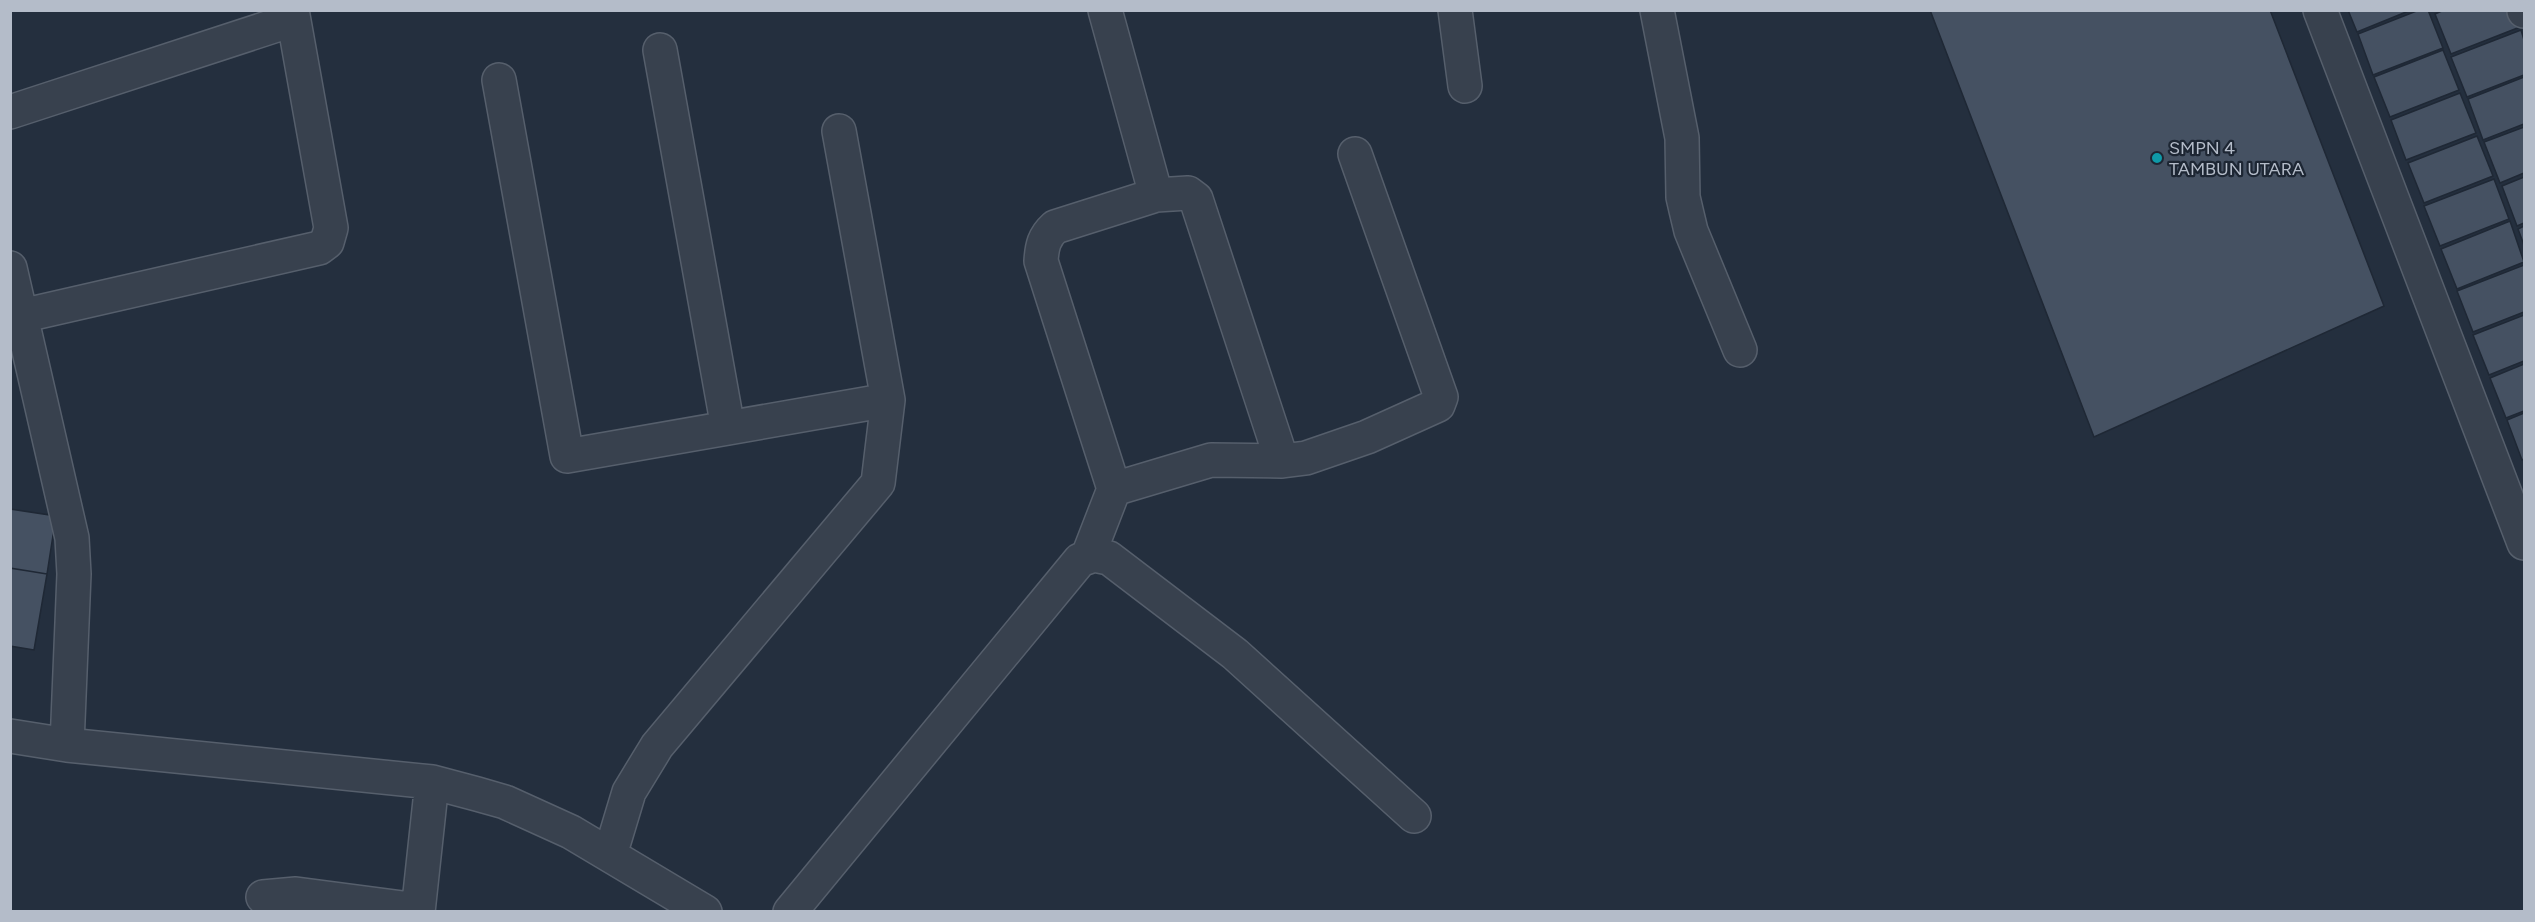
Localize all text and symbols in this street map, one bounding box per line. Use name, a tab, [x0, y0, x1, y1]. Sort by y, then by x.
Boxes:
place label: SMPN 4 TAMBUN UTARA	[2169, 137, 2304, 180]
marker: SMPN 4 TAMBUN UTARA	[2150, 151, 2164, 165]

